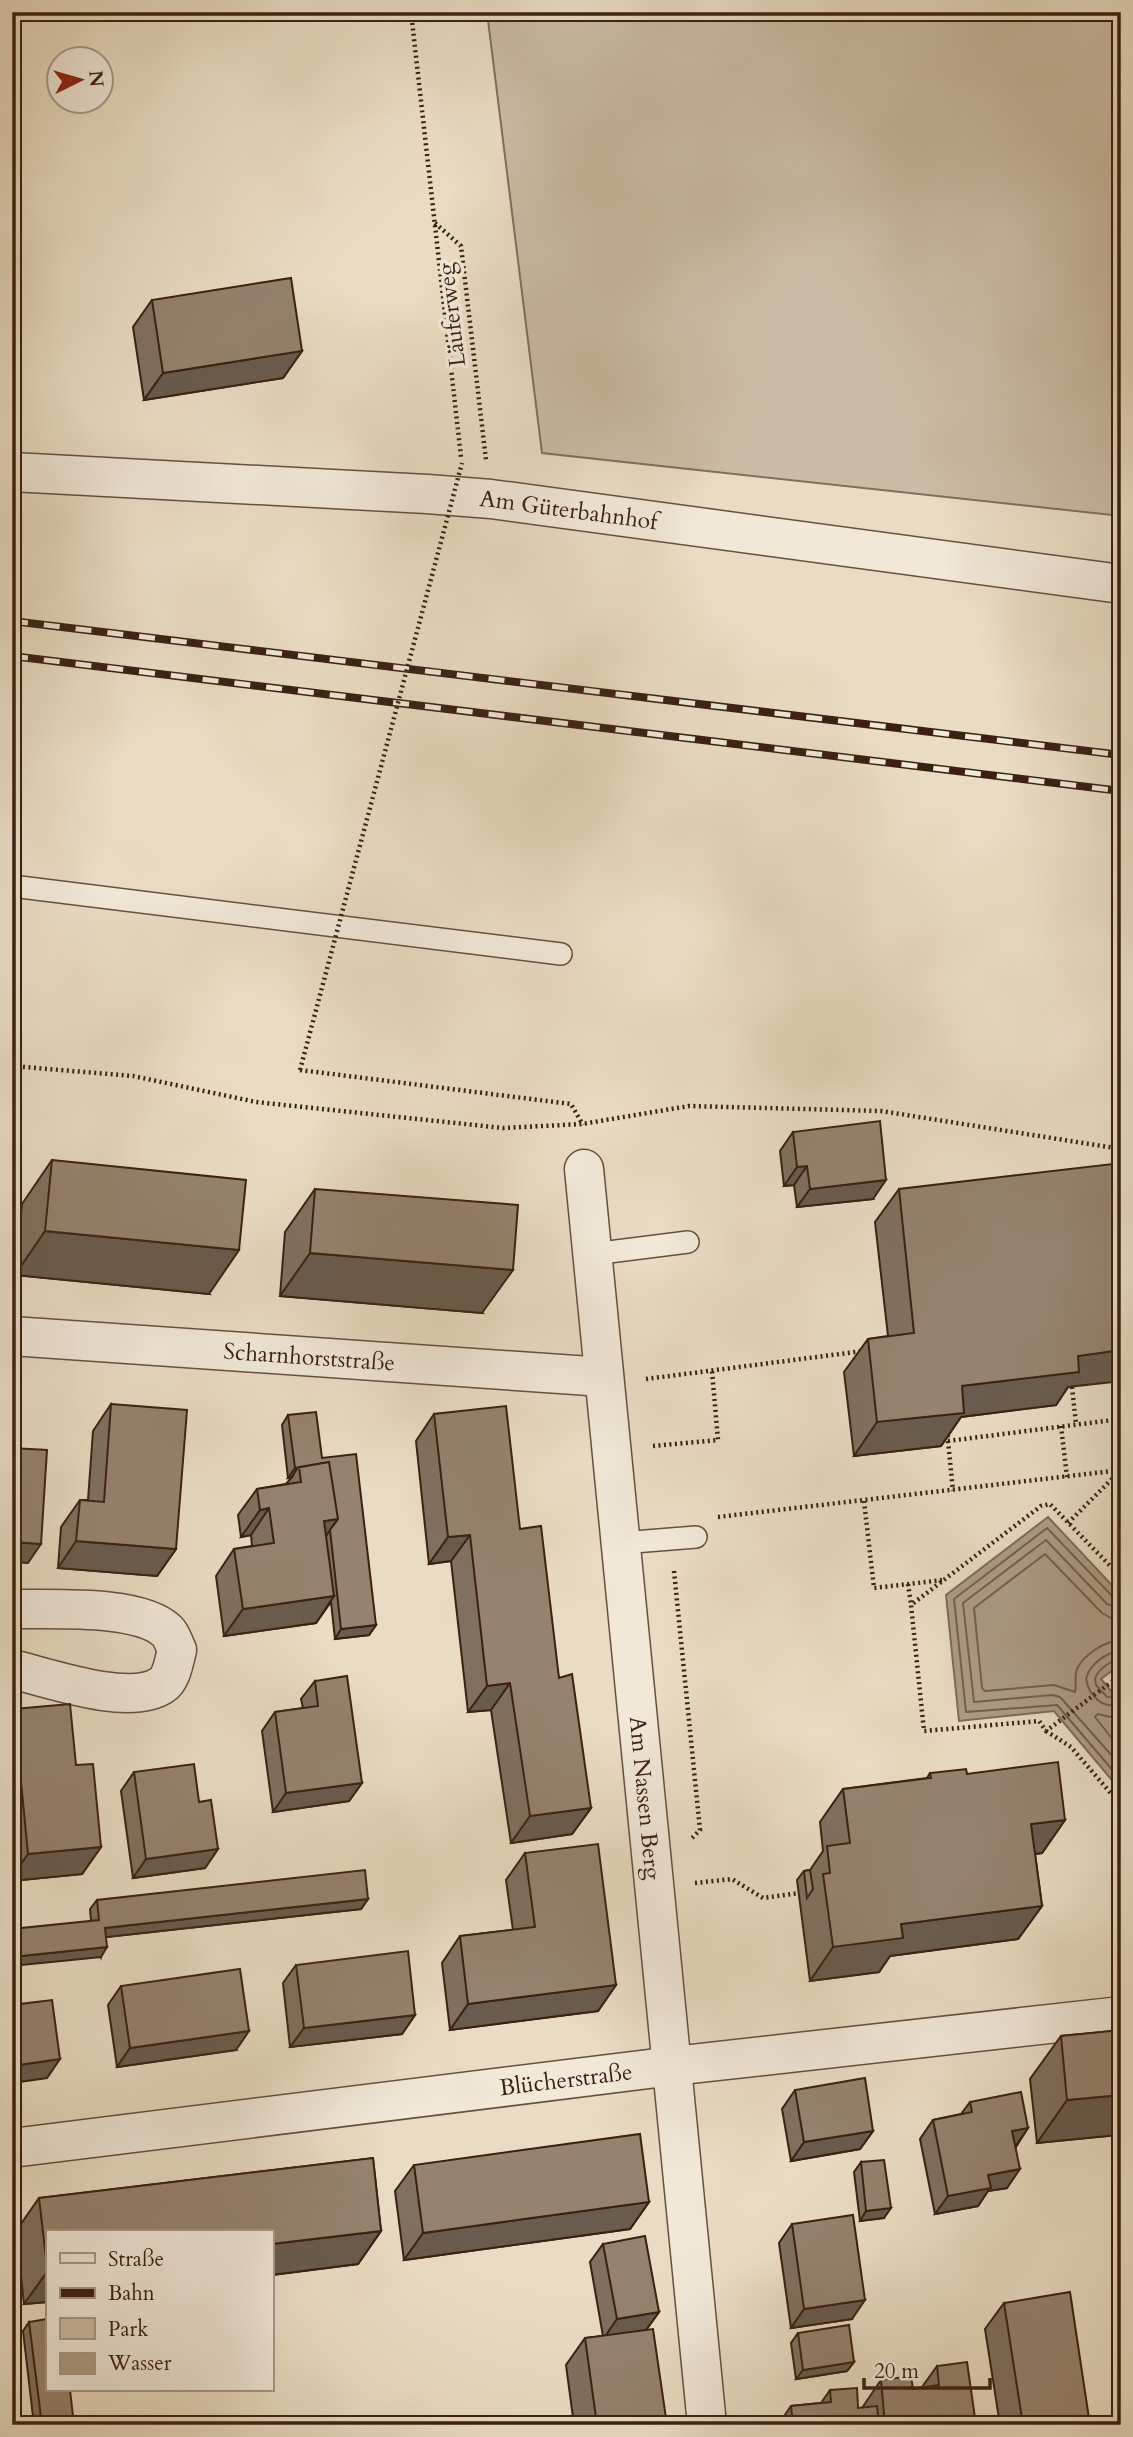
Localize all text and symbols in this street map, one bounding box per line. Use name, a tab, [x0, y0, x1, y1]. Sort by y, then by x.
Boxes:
north arrow	[46, 46, 116, 116]
text: N	[82, 69, 110, 88]
street label: Läuferweg	[430, 261, 473, 369]
street label: Am Güterbahnhof	[478, 483, 663, 538]
street label: Scharnhorststraße	[222, 1336, 396, 1378]
street label: Am Nassen Berg	[622, 1715, 669, 1881]
street label: Blücherstraße	[498, 2056, 634, 2103]
legend	[46, 2230, 273, 2392]
text: Straße	[108, 2245, 164, 2274]
text: Bahn	[108, 2279, 155, 2308]
text: Park	[108, 2315, 149, 2344]
scale bar	[864, 2346, 990, 2390]
text: Wasser	[107, 2349, 172, 2378]
text: 20 m	[874, 2357, 919, 2386]

